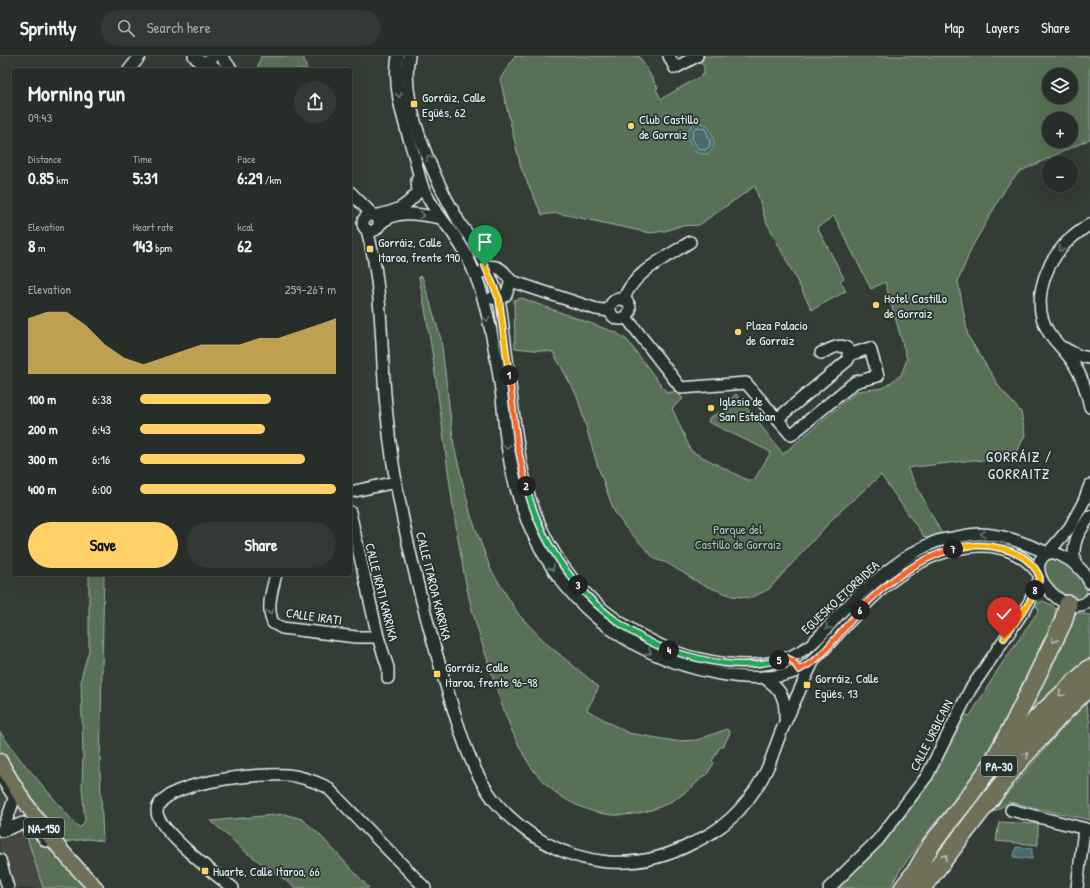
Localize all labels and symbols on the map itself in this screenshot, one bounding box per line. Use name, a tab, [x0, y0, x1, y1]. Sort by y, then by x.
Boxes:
place label: Gorráiz, Calle Egüés, 62	[422, 88, 486, 121]
one-way arrow	[394, 92, 402, 98]
marker: Gorráiz, Calle Egüés, 62	[409, 99, 419, 109]
place label: Club Castillo de Gorraiz	[639, 110, 699, 143]
marker: Club Castillo de Gorraiz	[626, 121, 636, 131]
one-way arrow	[426, 155, 434, 163]
one-way arrow	[419, 210, 425, 219]
pin	[468, 225, 502, 266]
place label: Gorráiz, Calle Itaroa, frente 190	[378, 233, 460, 266]
marker: Gorráiz, Calle Itaroa, frente 190	[365, 244, 375, 254]
one-way arrow	[1059, 245, 1066, 252]
place label: Hotel Castillo de Gorraiz	[884, 289, 947, 322]
marker: Hotel Castillo de Gorraiz	[871, 300, 881, 310]
one-way arrow	[483, 316, 491, 322]
place label: Plaza Palacio de Gorraiz	[746, 316, 808, 349]
marker: Plaza Palacio de Gorraiz	[733, 327, 743, 337]
pin: 1	[499, 365, 519, 385]
place label: Iglesia de San Esteban	[719, 392, 776, 425]
marker: Iglesia de San Esteban	[706, 403, 716, 413]
one-way arrow	[502, 444, 511, 450]
district label: GORRÁIZ / GORRAITZ	[986, 446, 1052, 484]
pin: 2	[516, 476, 536, 496]
park label: Parque del Castillo de Gorraiz	[695, 520, 782, 553]
street label: CALLE ITAROA KARRIKA	[412, 530, 456, 643]
one-way arrow	[980, 530, 986, 539]
pin: 7	[943, 539, 963, 559]
street label: CALLE IRATI KARRIKA	[361, 541, 403, 644]
street label: EGUESKO ETORBIDEA	[797, 556, 883, 638]
one-way arrow	[547, 564, 555, 571]
pin: 3	[568, 575, 588, 595]
pin: 8	[1025, 580, 1045, 600]
pin	[987, 597, 1021, 638]
pin: 6	[850, 600, 870, 620]
street label: CALLE IRATI	[285, 603, 343, 629]
one-way arrow	[265, 609, 274, 615]
one-way arrow	[826, 622, 833, 630]
one-way arrow	[1051, 636, 1059, 643]
pin: 4	[659, 640, 679, 660]
one-way arrow	[645, 647, 652, 655]
pin: 5	[769, 650, 789, 670]
place label: Gorráiz, Calle Itaroa, frente 96-98	[445, 658, 538, 691]
marker: Gorráiz, Calle Itaroa, frente 96-98	[432, 669, 442, 679]
place label: Gorráiz, Calle Egüés, 13	[815, 669, 879, 702]
marker: Gorráiz, Calle Egüés, 13	[802, 680, 812, 690]
one-way arrow	[1058, 689, 1066, 697]
street label: CALLE URBICAIN	[905, 696, 957, 774]
one-way arrow	[1021, 752, 1028, 759]
road number: PA-30	[981, 756, 1017, 776]
road number: NA-150	[24, 818, 64, 838]
one-way arrow	[941, 855, 948, 862]
place label: Huarte, Calle Itaroa, 66	[213, 862, 320, 880]
marker: Huarte, Calle Itaroa, 66	[200, 866, 210, 876]

